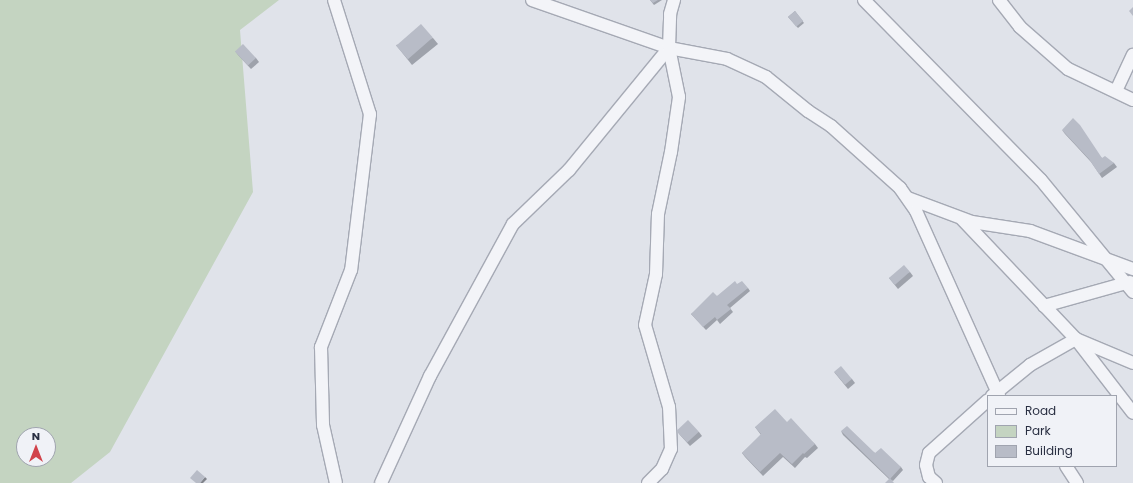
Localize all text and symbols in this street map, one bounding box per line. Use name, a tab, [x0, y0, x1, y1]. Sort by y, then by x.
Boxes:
legend	[987, 395, 1117, 467]
text: Road	[1025, 402, 1056, 419]
text: Park	[1025, 422, 1051, 439]
north arrow	[16, 427, 56, 467]
text: N	[32, 428, 40, 444]
text: Building	[1025, 442, 1073, 459]

